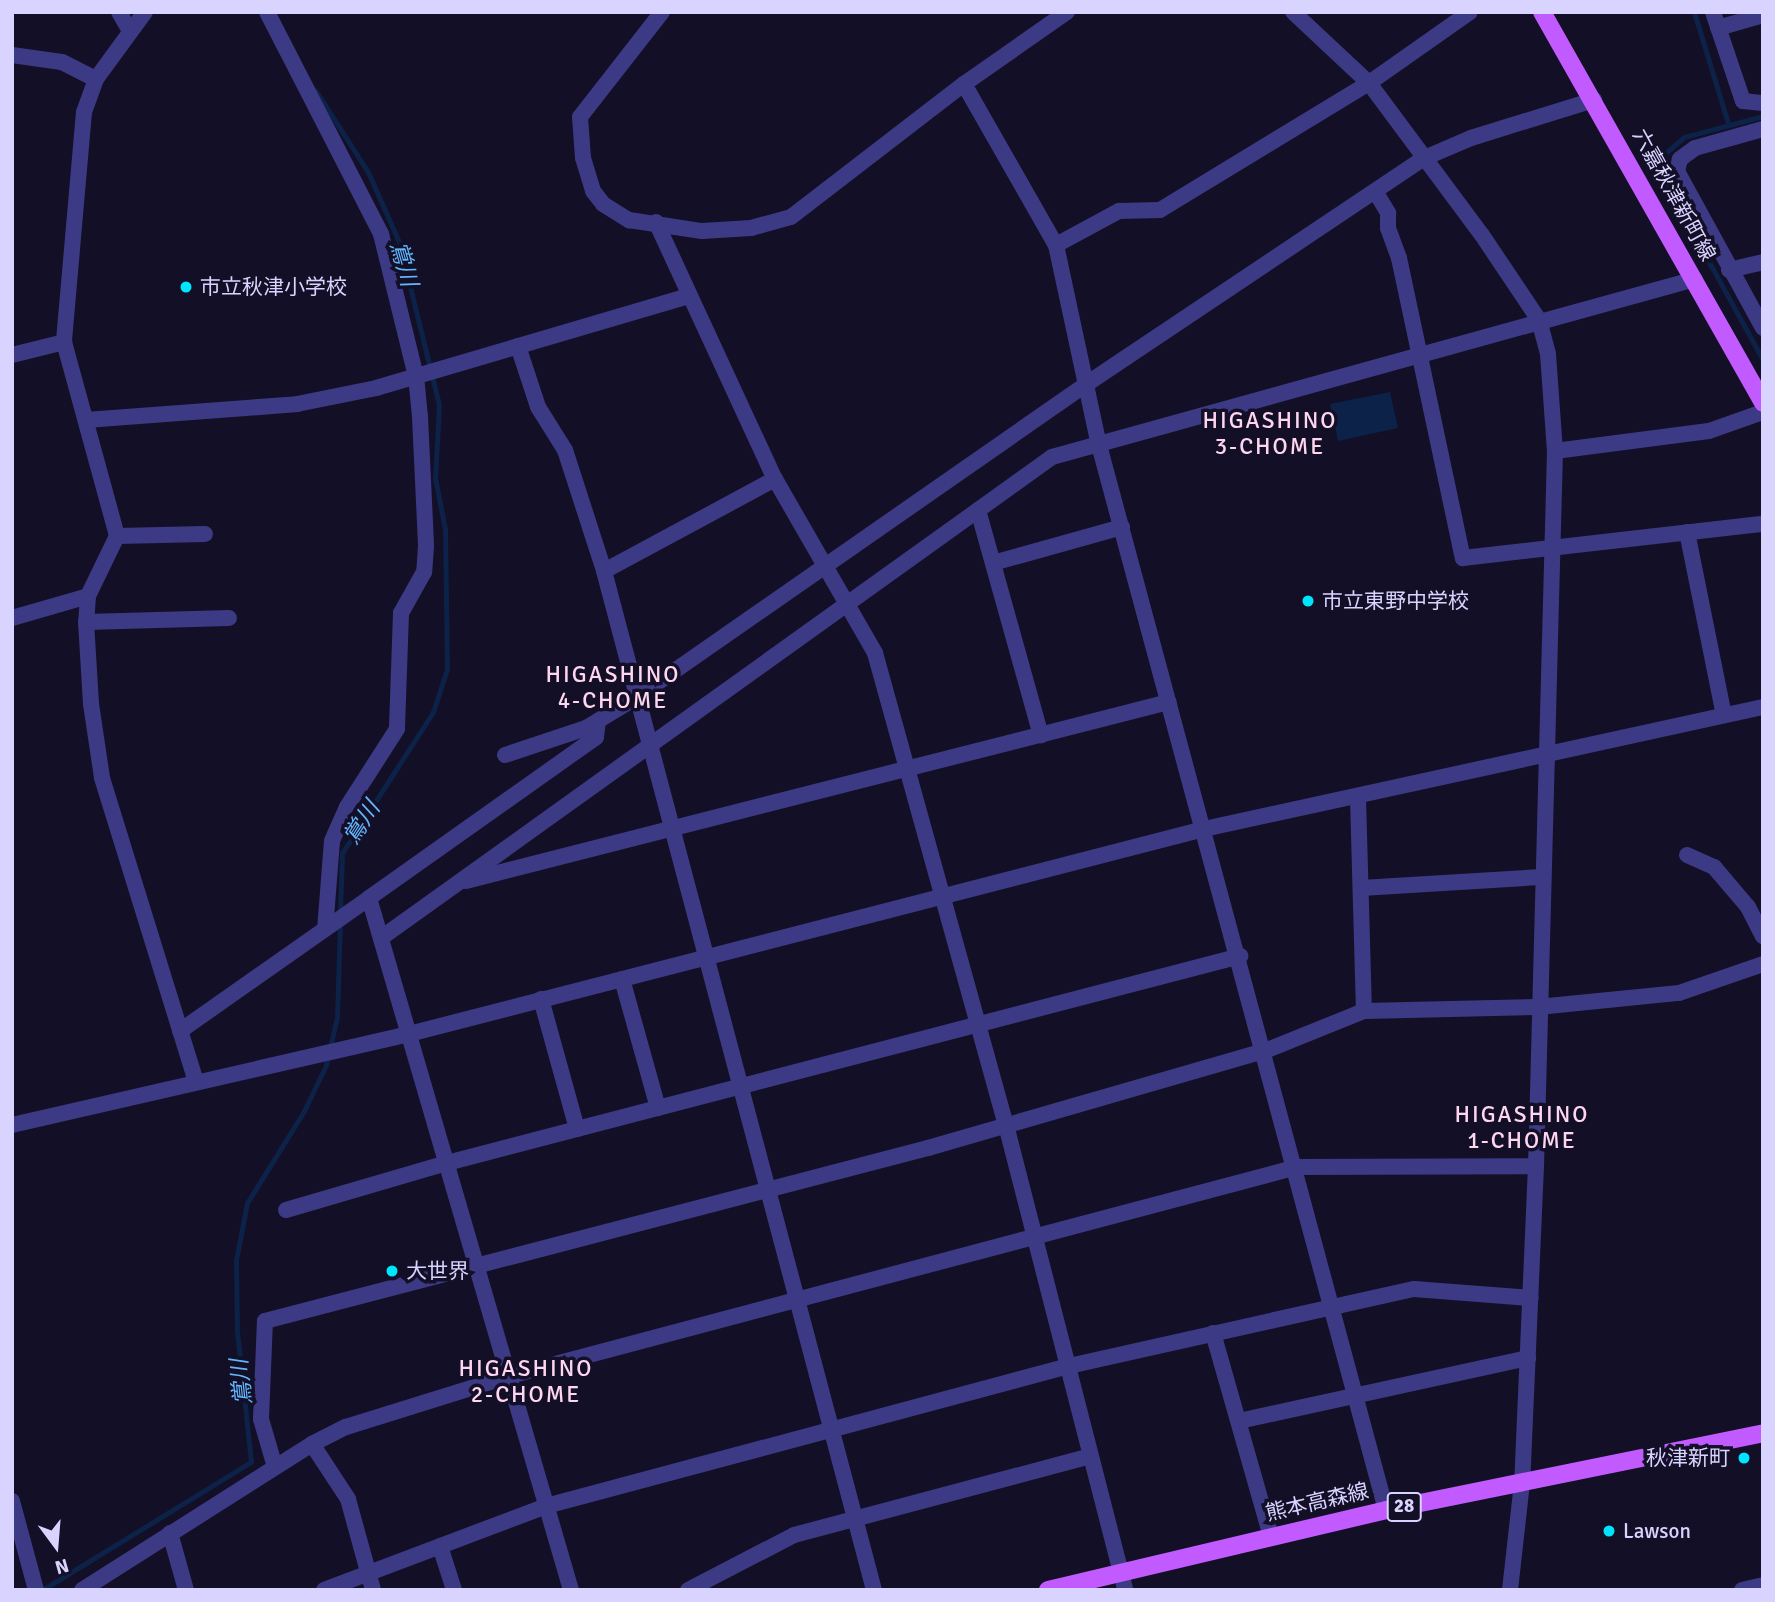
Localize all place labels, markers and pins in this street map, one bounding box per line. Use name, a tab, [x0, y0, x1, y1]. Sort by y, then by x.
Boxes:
place label: 市立秋津小学校	[200, 274, 347, 300]
marker: 市立秋津小学校	[178, 279, 194, 295]
place label: 市立東野中学校	[1322, 588, 1469, 614]
marker: 市立東野中学校	[1300, 593, 1316, 609]
place label: 大世界	[406, 1258, 469, 1284]
marker: 大世界	[384, 1263, 400, 1279]
place label: 秋津新町	[1646, 1445, 1730, 1471]
marker: 秋津新町	[1736, 1450, 1752, 1466]
place label: Lawson	[1623, 1518, 1691, 1544]
marker: Lawson	[1601, 1523, 1617, 1539]

